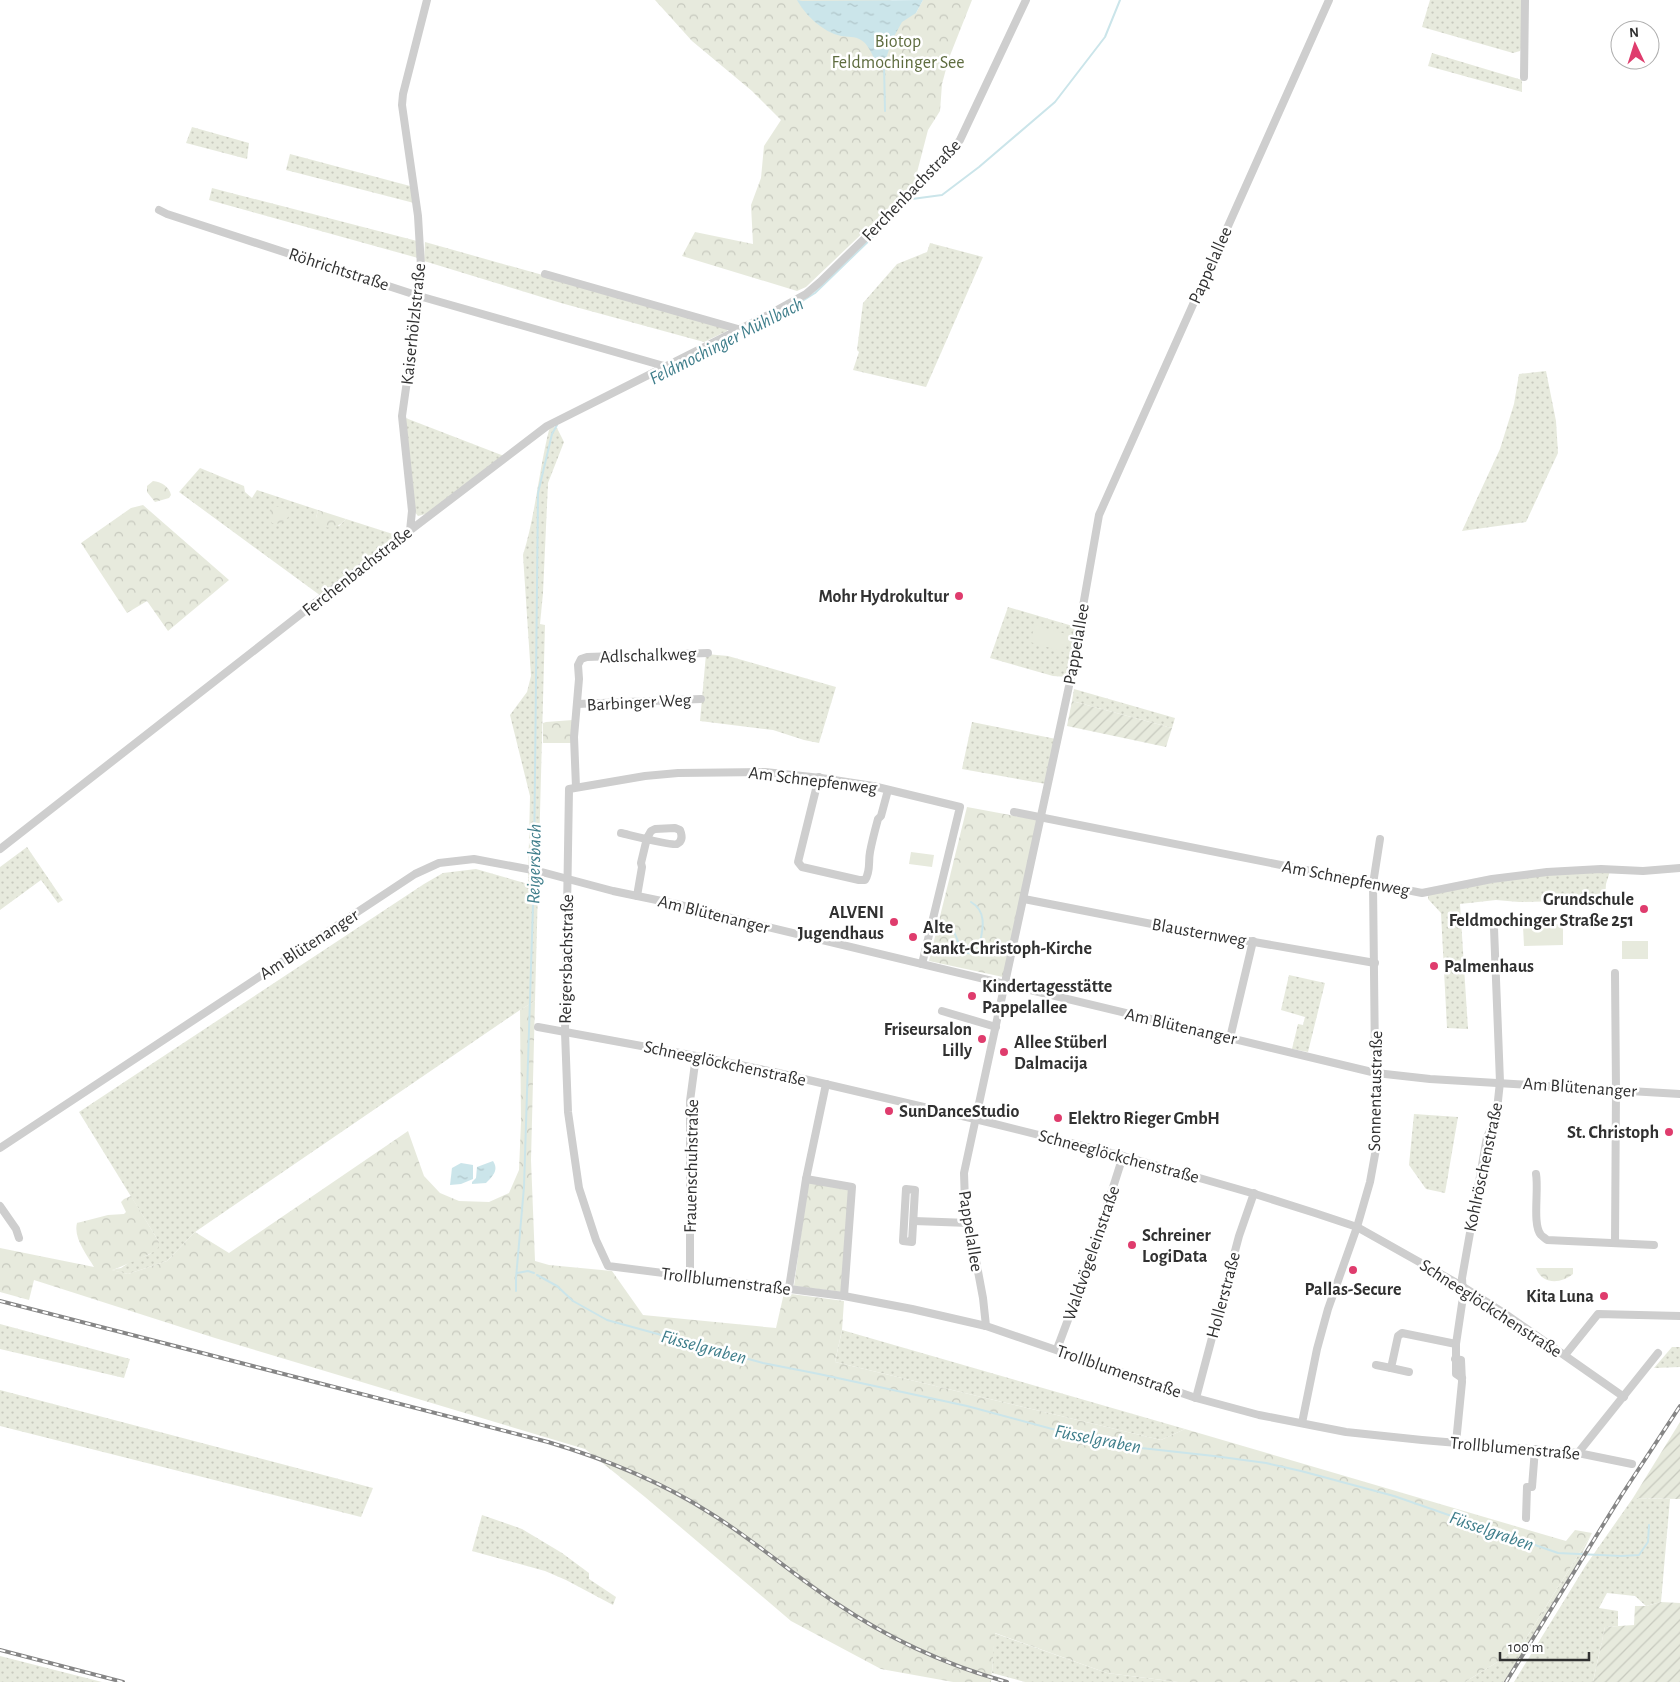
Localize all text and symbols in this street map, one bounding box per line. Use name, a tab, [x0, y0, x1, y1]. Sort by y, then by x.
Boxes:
north arrow	[1610, 20, 1660, 70]
text: N	[1629, 26, 1640, 40]
park label: Biotop Feldmochinger See	[832, 33, 964, 72]
street label: Ferchenbachstraße	[859, 136, 965, 245]
street label: Pappelallee	[1186, 224, 1236, 307]
street label: Röhrichtstraße	[286, 245, 391, 295]
street label: Kaiserhölzlstraße	[399, 262, 429, 386]
water label: Feldmochinger Mühlbach	[647, 294, 807, 388]
street label: Ferchenbachstraße	[299, 524, 416, 620]
place label: Mohr Hydrokultur	[818, 588, 950, 606]
marker: Mohr Hydrokultur	[953, 590, 965, 602]
street label: Pappelallee	[1061, 602, 1093, 686]
street label: Adlschalkweg	[599, 645, 697, 667]
street label: Barbinger Weg	[586, 691, 692, 715]
street label: Am Schnepfenweg	[748, 764, 878, 798]
water label: Reigersbach	[524, 824, 545, 904]
street label: Am Schnepfenweg	[1281, 858, 1411, 900]
place label: Grundschule Feldmochinger Straße 251	[1449, 891, 1634, 930]
street label: Am Blütenanger	[656, 892, 772, 938]
street label: Reigersbachstraße	[557, 894, 577, 1024]
marker: Grundschule Feldmochinger Straße 251	[1638, 903, 1650, 915]
place label: ALVENI Jugendhaus	[798, 904, 884, 943]
street label: Am Blütenanger	[257, 906, 363, 984]
marker: ALVENI Jugendhaus	[888, 916, 900, 928]
street label: Blausternweg	[1150, 916, 1248, 950]
place label: Alte Sankt-Christoph-Kirche	[923, 919, 1092, 958]
marker: Alte Sankt-Christoph-Kirche	[907, 931, 919, 943]
place label: Palmenhaus	[1444, 958, 1534, 976]
marker: Palmenhaus	[1428, 960, 1440, 972]
place label: Kindertagesstätte Pappelallee	[982, 978, 1112, 1017]
marker: Kindertagesstätte Pappelallee	[966, 990, 978, 1002]
street label: Am Blütenanger	[1123, 1005, 1239, 1049]
place label: Friseursalon Lilly	[884, 1021, 973, 1060]
street label: Sonnentaustraße	[1366, 1031, 1386, 1151]
marker: Friseursalon Lilly	[976, 1033, 988, 1045]
place label: Allee Stüberl Dalmacija	[1014, 1034, 1107, 1073]
street label: Schneeglöckchenstraße	[642, 1038, 808, 1090]
marker: Allee Stüberl Dalmacija	[998, 1046, 1010, 1058]
street label: Am Blütenanger	[1522, 1075, 1638, 1101]
street label: Frauenschuhstraße	[682, 1099, 702, 1233]
street label: Kohlröschenstraße	[1461, 1101, 1506, 1234]
place label: SunDanceStudio	[899, 1103, 1019, 1121]
marker: SunDanceStudio	[883, 1105, 895, 1117]
place label: Elektro Rieger GmbH	[1068, 1110, 1220, 1128]
marker: Elektro Rieger GmbH	[1052, 1112, 1064, 1124]
place label: St. Christoph	[1567, 1124, 1659, 1142]
marker: St. Christoph	[1663, 1126, 1675, 1138]
street label: Schneeglöckchenstraße	[1037, 1127, 1201, 1187]
street label: Waldvögeleinstraße	[1060, 1184, 1123, 1323]
street label: Pappelallee	[955, 1189, 985, 1273]
place label: Schreiner LogiData	[1142, 1227, 1211, 1266]
marker: Schreiner LogiData	[1126, 1239, 1138, 1251]
street label: Hollerstraße	[1204, 1250, 1244, 1340]
street label: Schneeglöckchenstraße	[1416, 1256, 1565, 1361]
marker: Pallas-Secure	[1347, 1264, 1359, 1276]
street label: Trollblumenstraße	[660, 1265, 792, 1299]
place label: Pallas-Secure	[1305, 1281, 1401, 1299]
place label: Kita Luna	[1526, 1288, 1594, 1306]
marker: Kita Luna	[1598, 1290, 1610, 1302]
water label: Füsselgraben	[659, 1327, 748, 1368]
street label: Trollblumenstraße	[1054, 1342, 1183, 1402]
water label: Füsselgraben	[1053, 1422, 1143, 1457]
street label: Trollblumenstraße	[1449, 1434, 1581, 1464]
water label: Füsselgraben	[1447, 1508, 1536, 1555]
scale bar	[1500, 1630, 1589, 1662]
text: 100 m	[1508, 1640, 1543, 1655]

